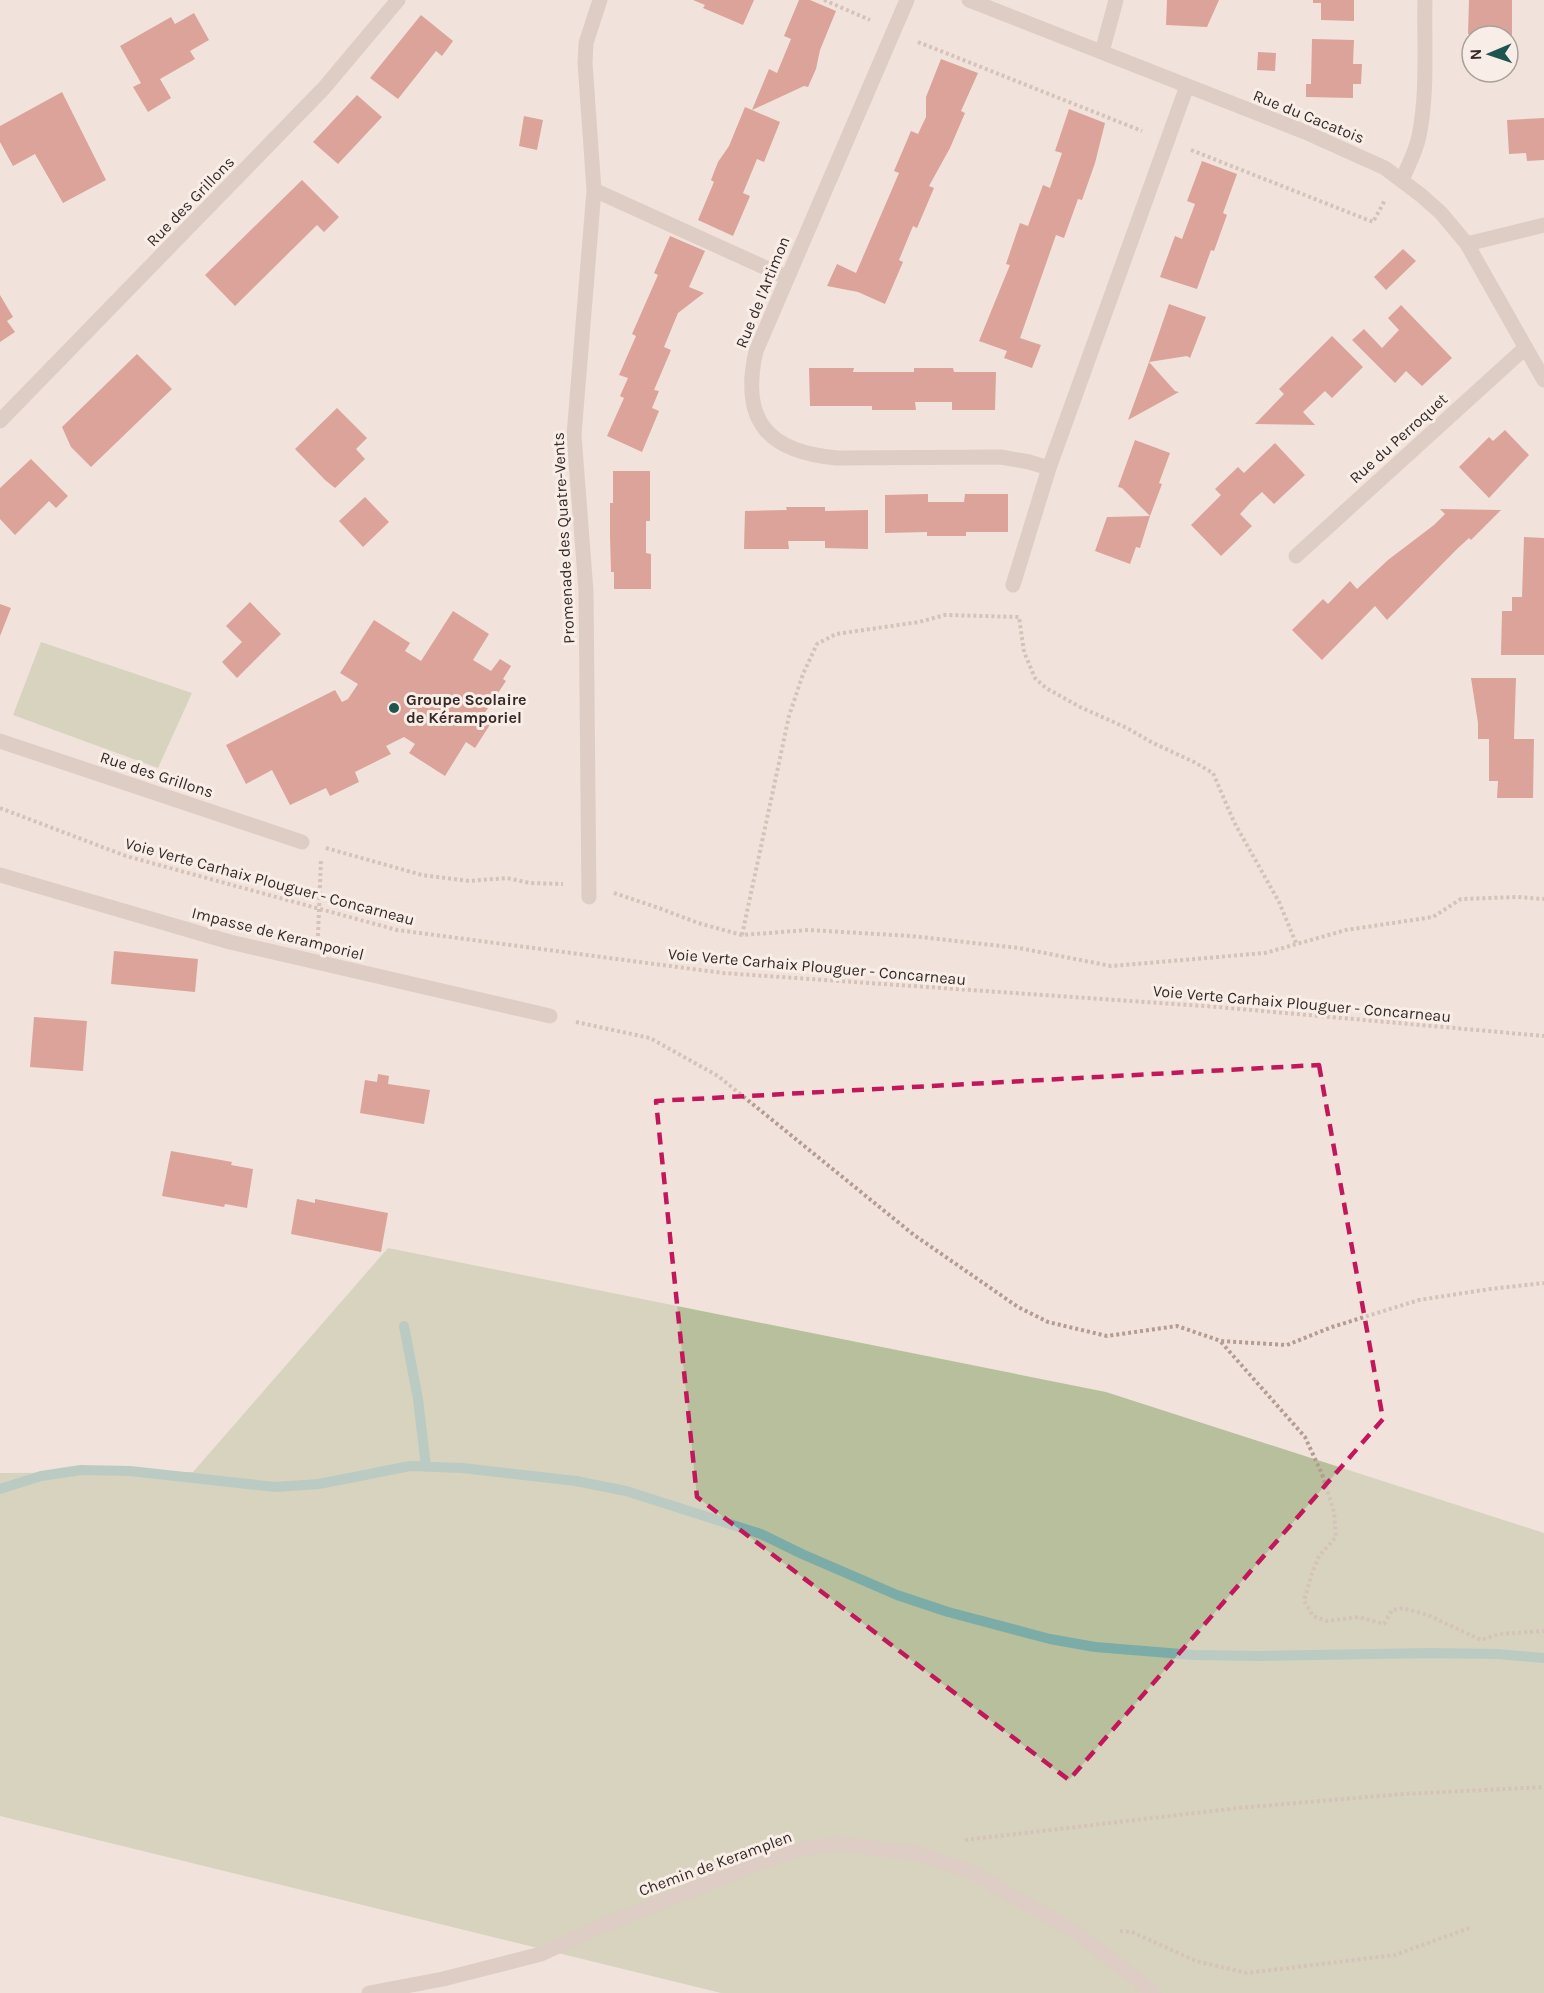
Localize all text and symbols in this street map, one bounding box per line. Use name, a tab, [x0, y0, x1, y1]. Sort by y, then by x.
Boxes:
north arrow	[1460, 24, 1520, 84]
text: N	[1466, 48, 1485, 61]
street label: Rue du Cacatois	[1251, 86, 1367, 147]
street label: Rue des Grillons	[143, 152, 238, 250]
street label: Rue de l'Artimon	[731, 234, 794, 351]
street label: Rue du Perroquet	[1345, 389, 1451, 487]
street label: Promenade des Quatre-Vents	[548, 432, 579, 644]
place label: Groupe Scolaire de Kéramporiel	[406, 690, 526, 727]
marker: Groupe Scolaire de Kéramporiel	[387, 701, 401, 715]
street label: Rue des Grillons	[98, 747, 216, 802]
street label: Voie Verte Carhaix Plouguer - Concarneau	[123, 834, 417, 929]
street label: Impasse de Keramporiel	[190, 903, 366, 964]
street label: Voie Verte Carhaix Plouguer - Concarneau	[667, 944, 967, 989]
street label: Voie Verte Carhaix Plouguer - Concarneau	[1152, 981, 1452, 1026]
street label: Chemin de Keramplen	[636, 1827, 794, 1900]

